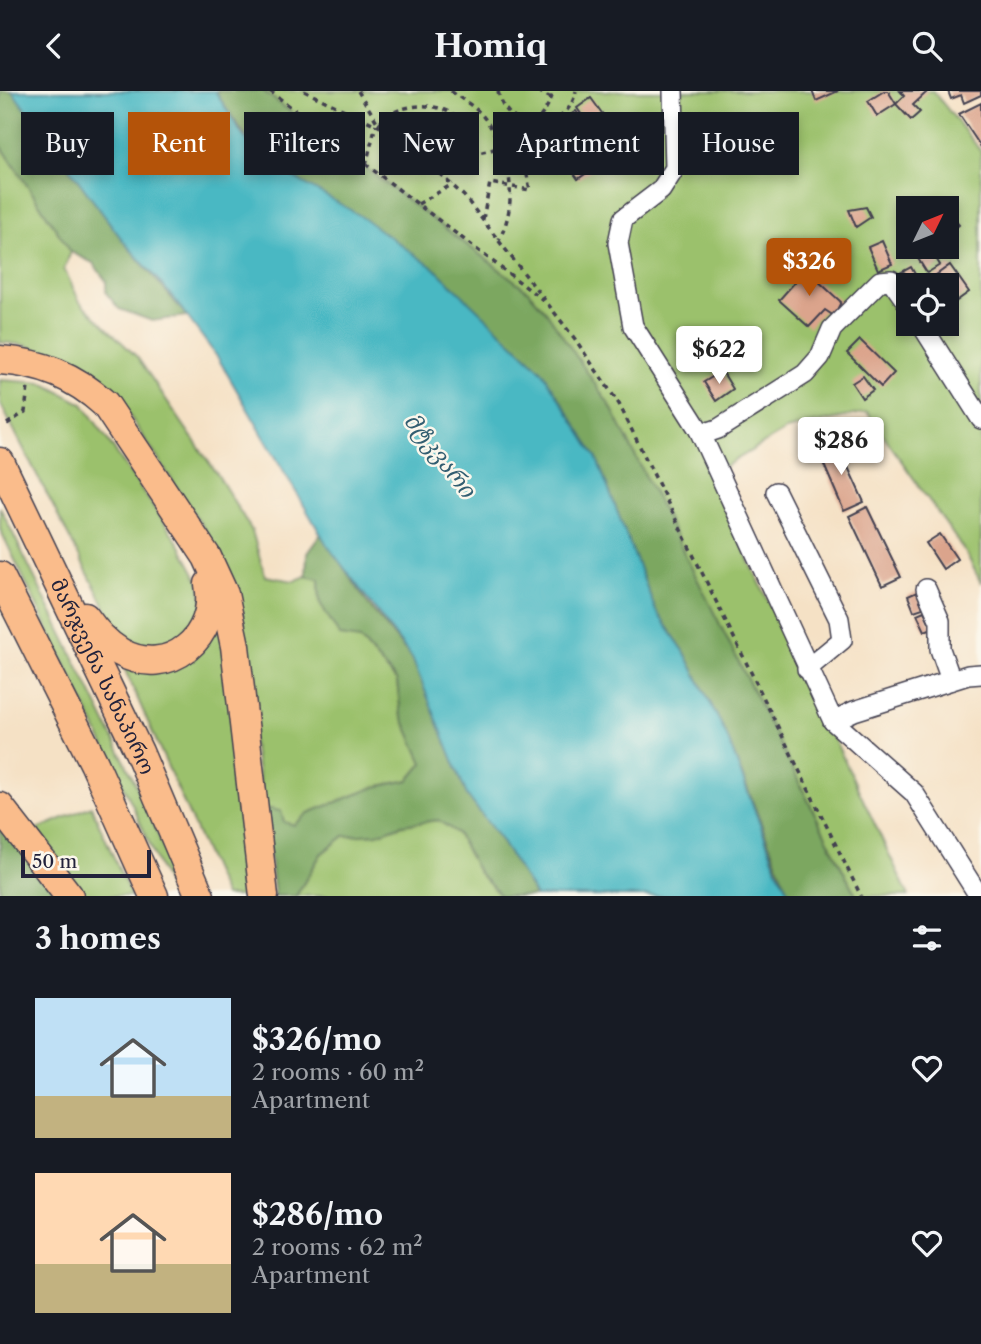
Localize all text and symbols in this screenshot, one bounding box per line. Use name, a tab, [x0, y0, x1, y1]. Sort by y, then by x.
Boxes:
text: Homiq	[434, 26, 547, 65]
icon: back	[35, 27, 73, 65]
icon: search	[908, 27, 946, 65]
chip: Buy	[21, 112, 114, 175]
chip: Rent	[128, 112, 230, 175]
chip: Filters	[244, 112, 365, 175]
chip: New	[379, 112, 479, 175]
chip: Apartment	[493, 112, 664, 175]
chip: House	[678, 112, 799, 175]
north arrow	[896, 196, 959, 259]
map controls	[896, 196, 959, 336]
pin: $326	[768, 239, 850, 298]
text: $326	[782, 247, 836, 275]
button: locate	[896, 273, 959, 336]
pin: $622	[678, 327, 760, 386]
text: $622	[692, 335, 746, 363]
water label: მტკვარი	[398, 407, 483, 504]
pin: $286	[800, 417, 882, 477]
text: $286	[814, 426, 868, 454]
street label: მარჯვენა სანაპირო	[46, 574, 160, 778]
scale bar	[21, 847, 150, 879]
text: 50 m	[32, 850, 77, 873]
icon: filters	[908, 919, 946, 957]
text: 3 homes	[35, 920, 161, 957]
text: $326/mo	[252, 1021, 382, 1058]
icon: home	[91, 1026, 175, 1110]
icon: heart	[908, 1049, 946, 1087]
text: 2 rooms · 60 m²	[252, 1058, 424, 1086]
text: Apartment	[252, 1086, 370, 1114]
text: $286/mo	[252, 1196, 383, 1233]
icon: home	[91, 1201, 175, 1285]
icon: heart	[908, 1224, 946, 1262]
text: 2 rooms · 62 m²	[252, 1233, 423, 1261]
text: Apartment	[252, 1261, 370, 1289]

